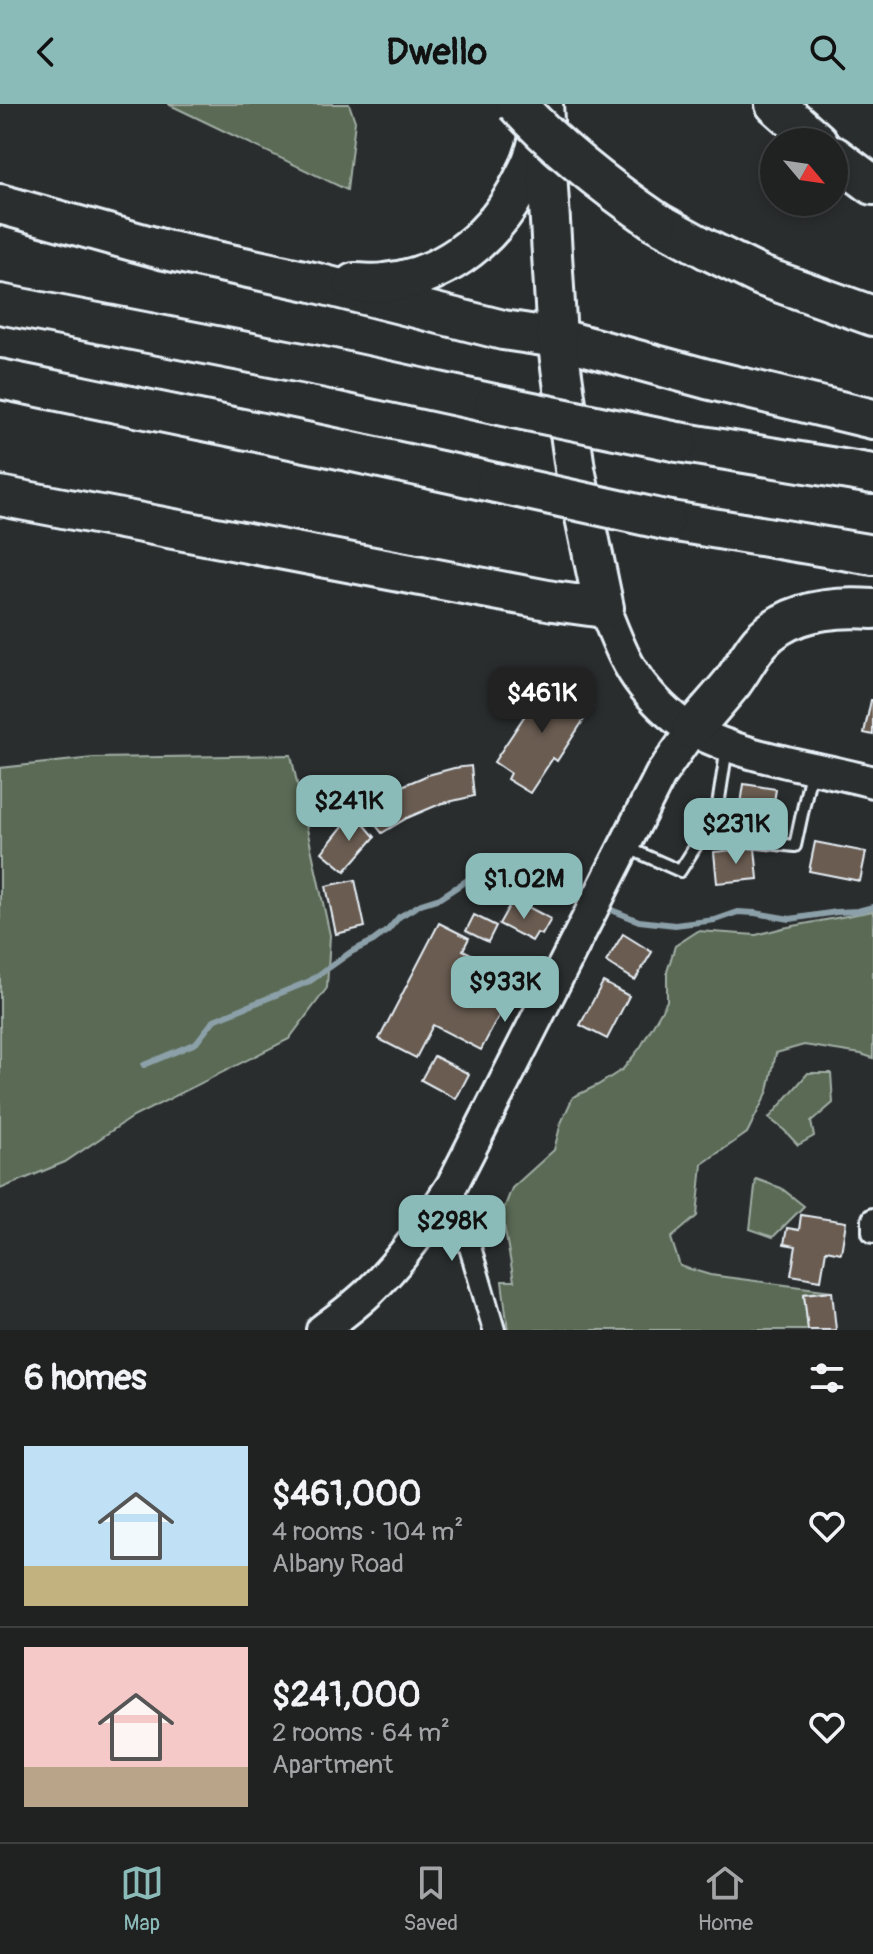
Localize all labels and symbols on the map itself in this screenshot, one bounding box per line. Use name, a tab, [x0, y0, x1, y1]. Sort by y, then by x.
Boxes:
north arrow	[760, 128, 848, 216]
pin: $461K	[486, 667, 598, 735]
pin: $241K	[293, 775, 405, 843]
pin: $231K	[680, 798, 792, 866]
pin: $1.02M	[459, 853, 589, 921]
pin: $933K	[449, 956, 561, 1024]
pin: $298K	[396, 1195, 508, 1263]

